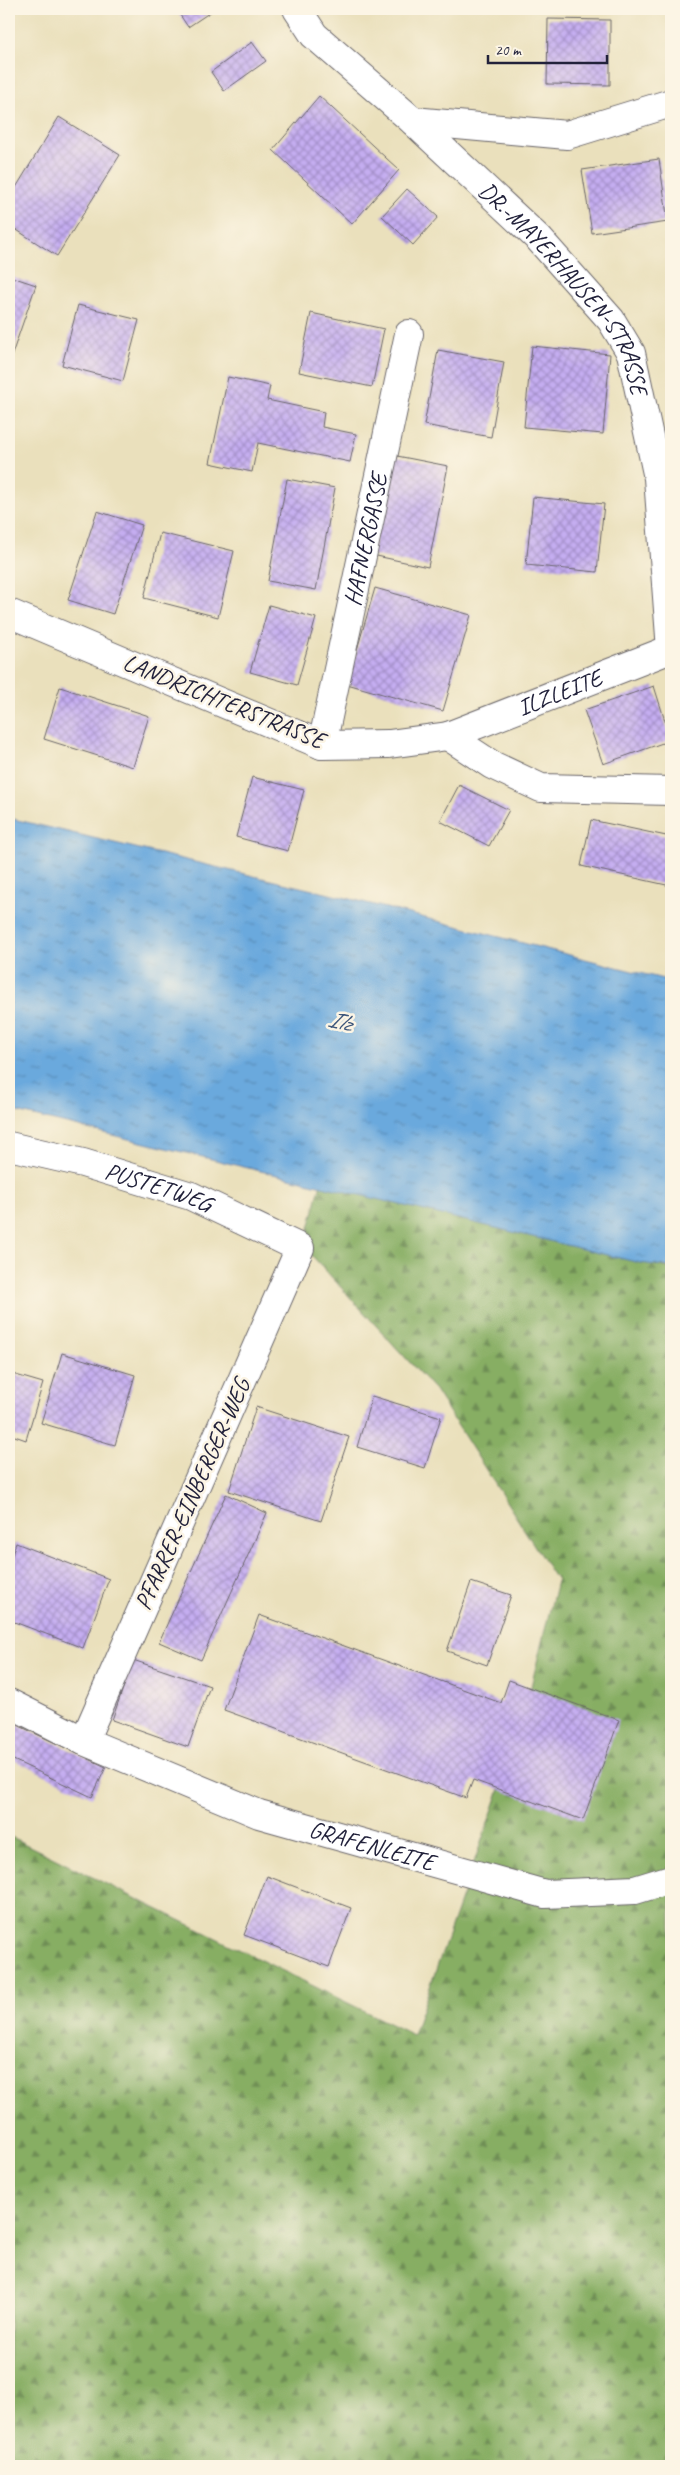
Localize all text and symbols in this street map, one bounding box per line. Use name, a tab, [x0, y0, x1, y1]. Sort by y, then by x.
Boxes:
scale bar	[488, 32, 606, 64]
text: 20 m	[495, 41, 522, 60]
street label: DR.-MAYERHAUSEN-STRASSE	[473, 176, 655, 400]
street label: HAFNERGASSE	[337, 468, 395, 608]
street label: LANDRICHTERSTRASSE	[119, 647, 332, 756]
street label: ILZLEITE	[513, 661, 609, 722]
water label: Ilz	[325, 1003, 359, 1040]
street label: PUSTETWEG	[102, 1156, 219, 1220]
street label: PFARRER-EINBERGER-WEG	[127, 1372, 257, 1614]
street label: GRAFENLEITE	[306, 1814, 441, 1878]

